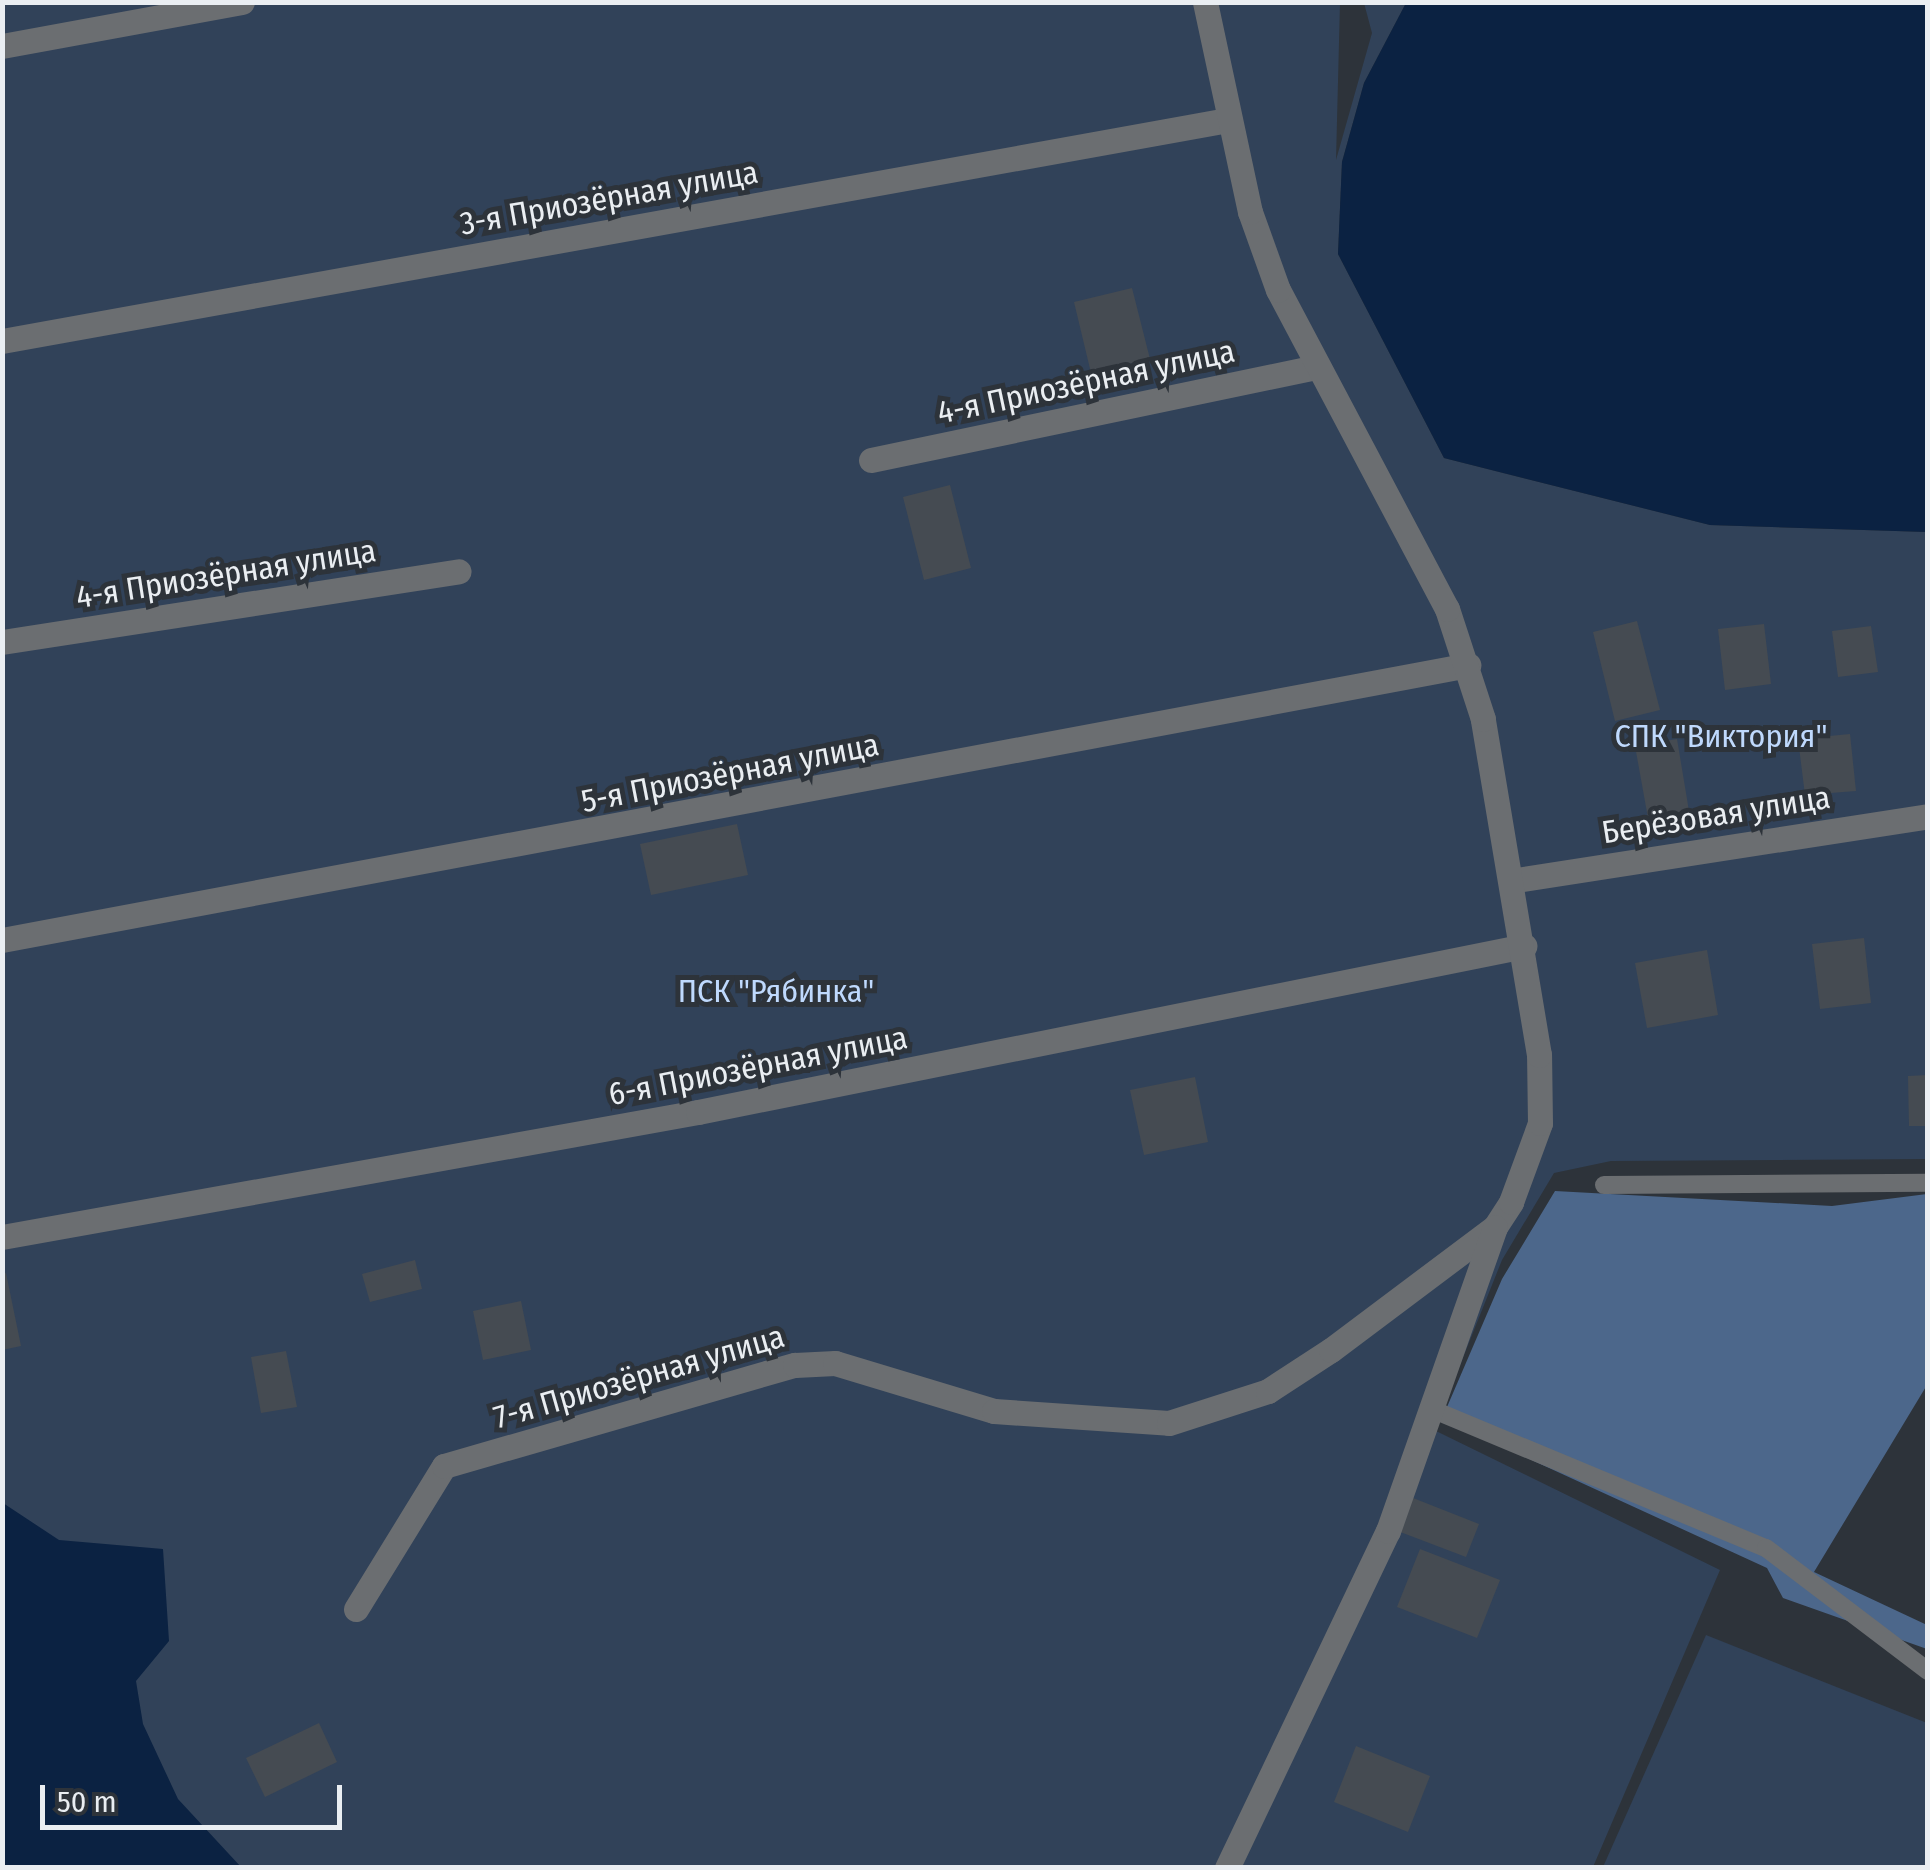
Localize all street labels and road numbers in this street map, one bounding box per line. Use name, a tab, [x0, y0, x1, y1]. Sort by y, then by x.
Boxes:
street label: 3-я Приозёрная улица	[457, 153, 761, 243]
street label: 4-я Приозёрная улица	[934, 332, 1238, 432]
street label: 4-я Приозёрная улица	[73, 531, 379, 617]
street label: 5-я Приозёрная улица	[578, 725, 882, 821]
street label: Берёзовая улица	[1599, 778, 1833, 852]
street label: 6-я Приозёрная улица	[605, 1018, 911, 1114]
street label: 7-я Приозёрная улица	[489, 1317, 789, 1437]

